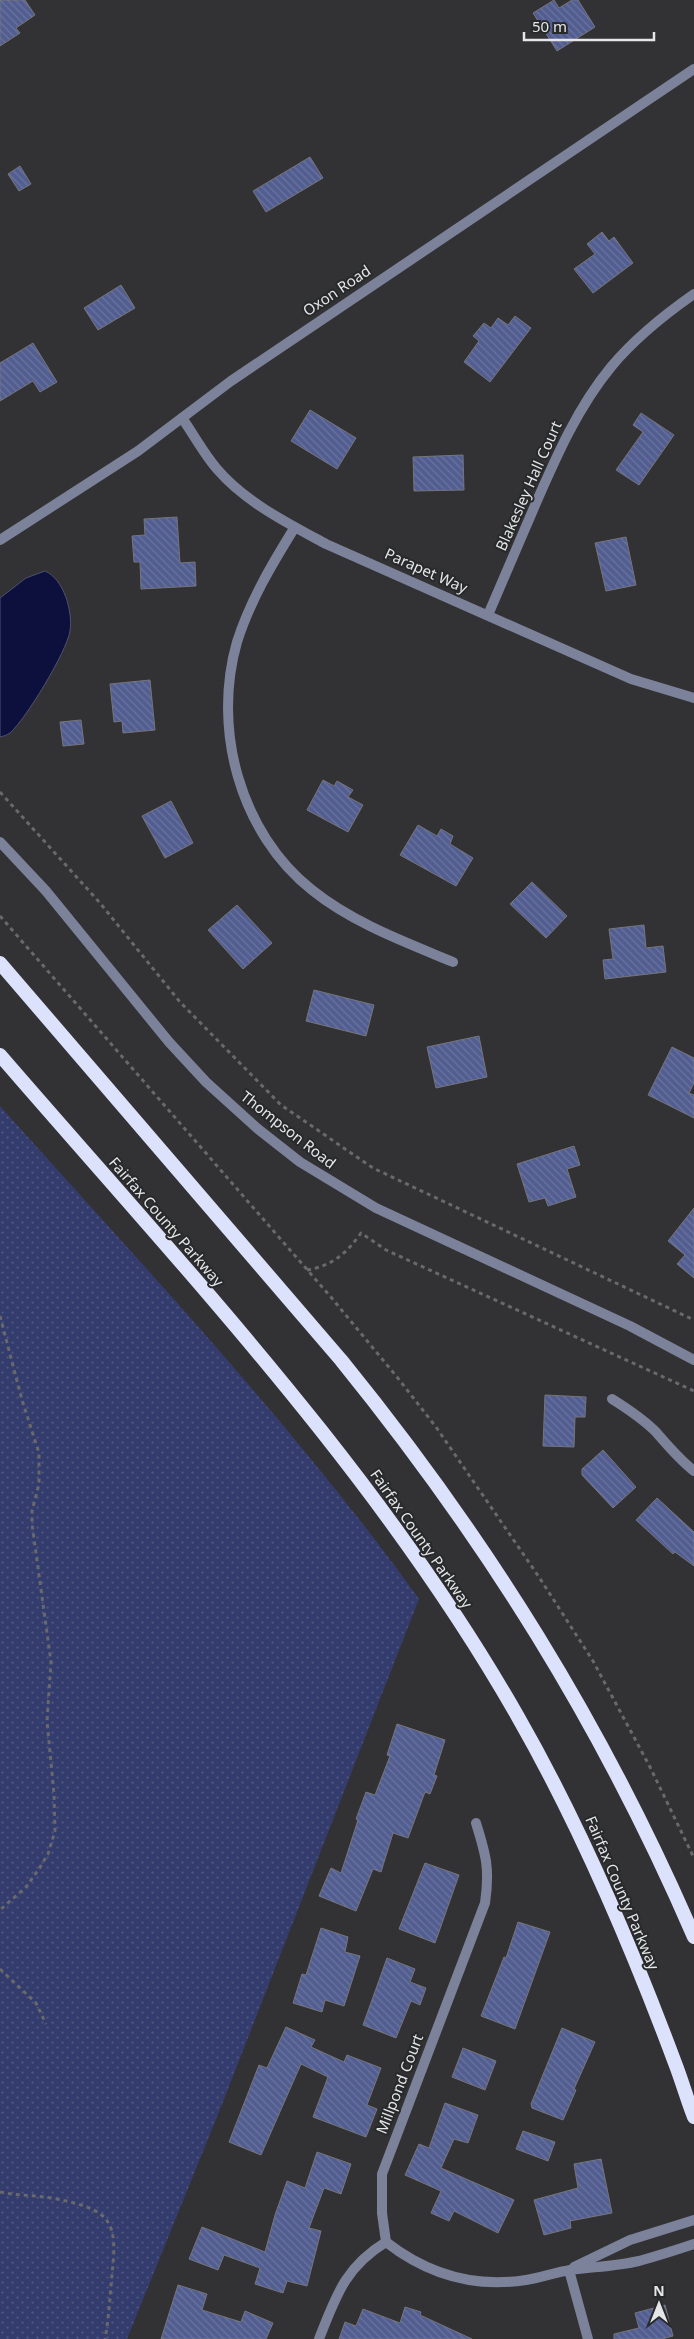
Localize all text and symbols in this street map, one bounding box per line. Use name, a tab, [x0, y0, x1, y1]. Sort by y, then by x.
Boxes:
scale bar	[524, 10, 654, 42]
text: 50 m	[532, 16, 567, 36]
street label: Oxon Road	[299, 260, 374, 320]
street label: Blakesley Hall Court	[491, 417, 566, 554]
street label: Parapet Way	[382, 543, 471, 597]
street label: Thompson Road	[237, 1086, 340, 1173]
street label: Fairfax County Parkway	[105, 1152, 229, 1291]
street label: Fairfax County Parkway	[366, 1465, 478, 1612]
street label: Fairfax County Parkway	[581, 1813, 665, 1973]
street label: Millpond Court	[371, 2030, 427, 2136]
north arrow	[634, 2279, 684, 2329]
text: N	[653, 2281, 665, 2300]

